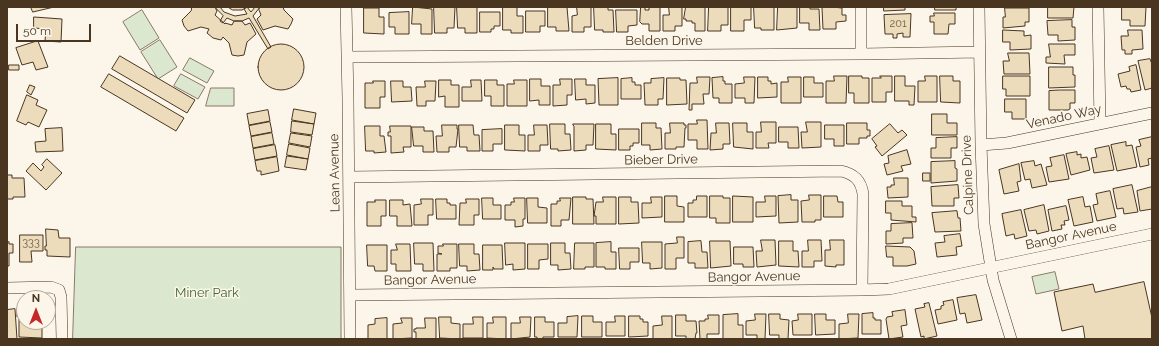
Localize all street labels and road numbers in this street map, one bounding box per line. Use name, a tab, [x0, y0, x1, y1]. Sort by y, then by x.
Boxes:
street label: Belden Drive	[625, 33, 703, 49]
street label: Venado Way	[1025, 101, 1103, 133]
street label: Lean Avenue	[327, 134, 343, 212]
street label: Calpine Drive	[959, 135, 977, 215]
street label: Bieber Drive	[624, 152, 698, 168]
street label: Bangor Avenue	[1024, 219, 1118, 253]
street label: Bangor Avenue	[708, 268, 800, 286]
street label: Bangor Avenue	[384, 271, 476, 289]

